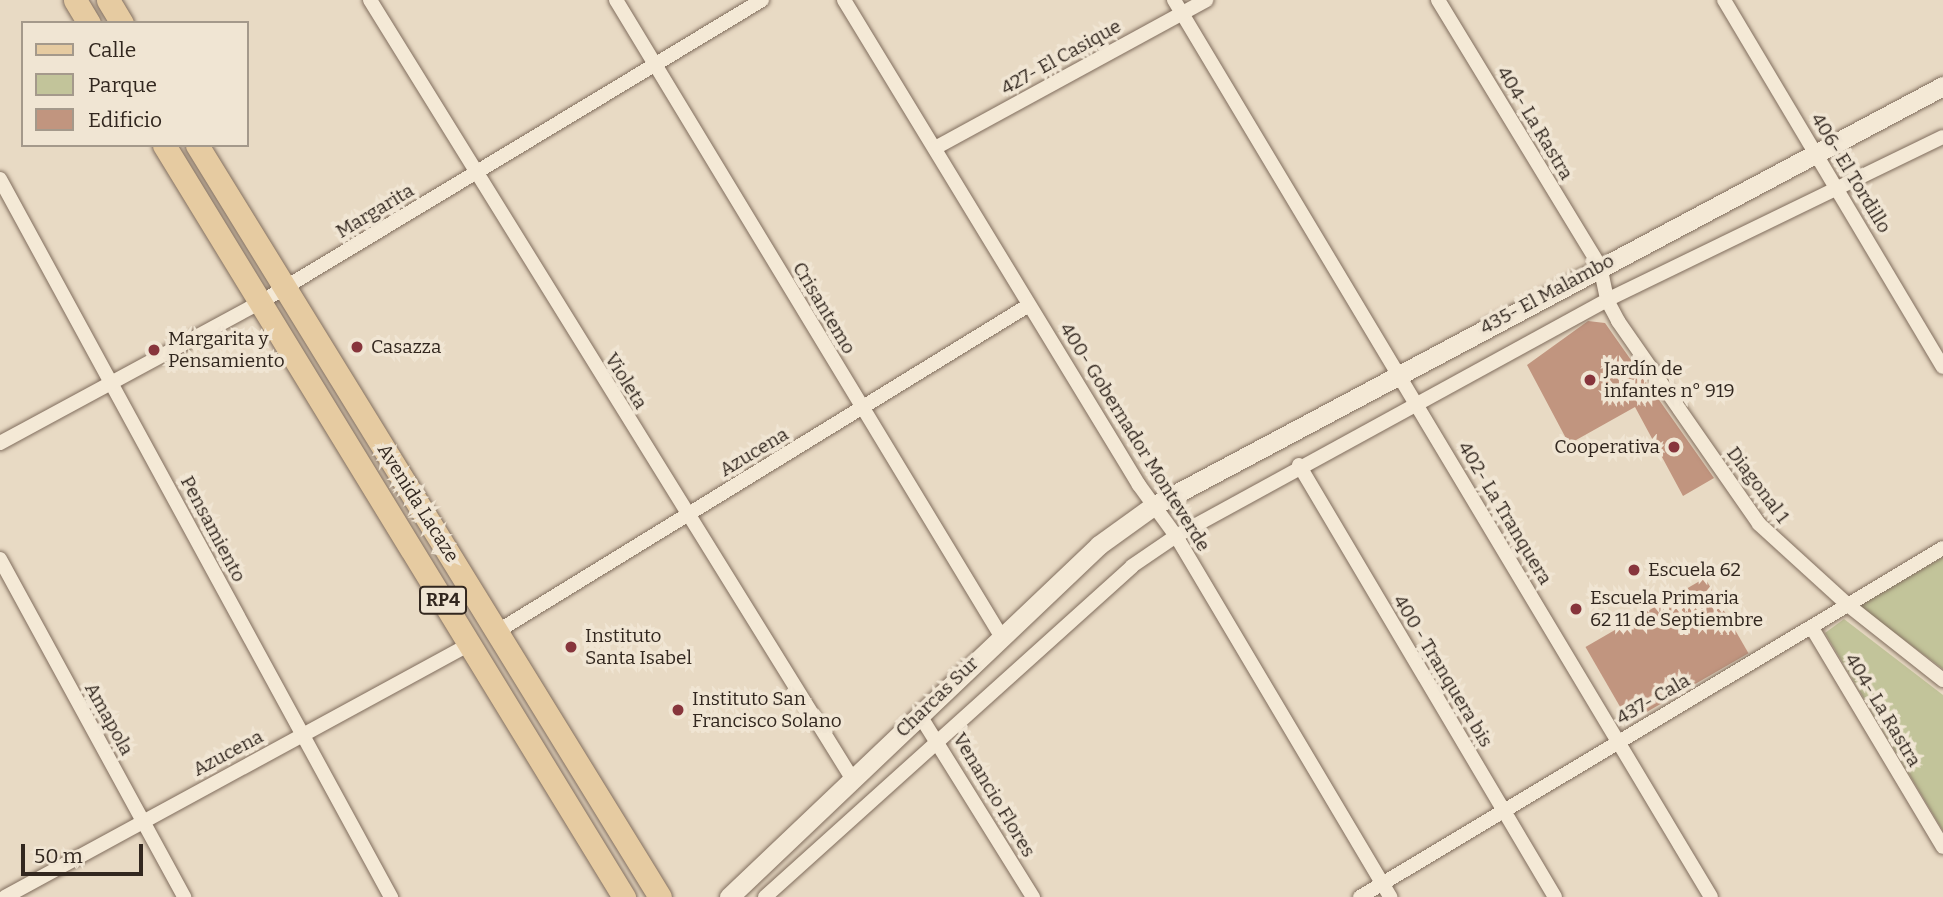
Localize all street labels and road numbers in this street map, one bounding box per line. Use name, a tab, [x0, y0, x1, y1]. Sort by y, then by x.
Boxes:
street label: 427- El Casique	[997, 15, 1125, 99]
street label: 404- La Rastra	[1492, 62, 1578, 184]
street label: 406- El Tordillo	[1806, 109, 1896, 237]
street label: Margarita	[332, 179, 418, 243]
street label: 435- El Malambo	[1476, 249, 1618, 339]
street label: Crisantemo	[788, 258, 860, 358]
street label: 400- Gobernador Monteverde	[1055, 319, 1215, 555]
street label: Violeta	[600, 349, 652, 413]
street label: Azucena	[715, 423, 793, 481]
street label: 402- La Tranquera	[1453, 437, 1557, 589]
street label: Avenida Lacaze	[372, 440, 464, 566]
street label: Diagonal 1	[1722, 442, 1794, 528]
street label: Pensamiento	[176, 472, 250, 586]
road number: RP4	[418, 586, 467, 614]
street label: 400 - Tranquera bis	[1389, 591, 1497, 751]
street label: 404- La Rastra	[1840, 649, 1926, 771]
street label: Charcas Sur	[891, 652, 983, 742]
street label: 437- Cala	[1612, 669, 1694, 729]
street label: Amapola	[80, 679, 138, 759]
street label: Azucena	[189, 725, 267, 781]
street label: Venancio Flores	[948, 729, 1040, 861]

